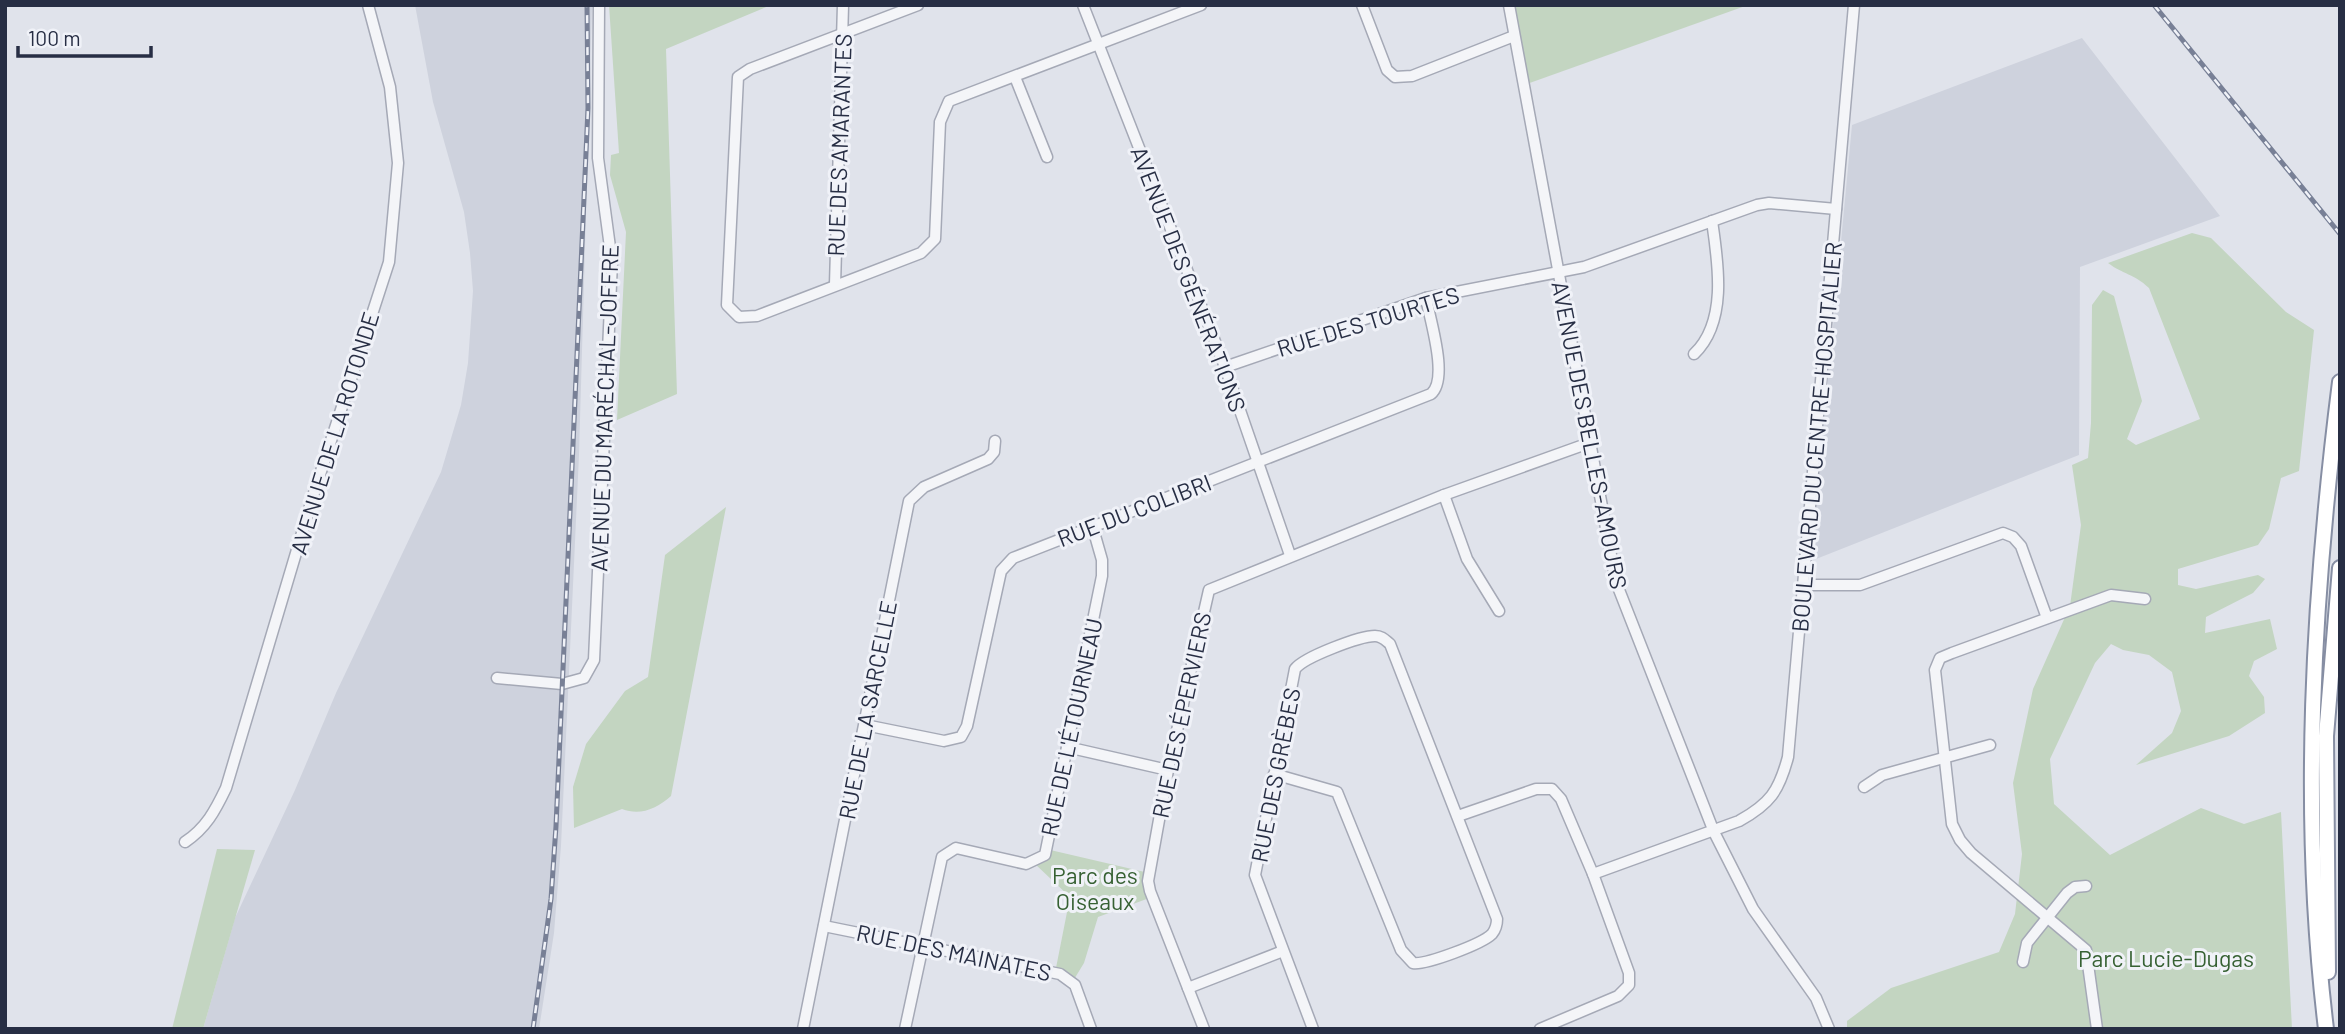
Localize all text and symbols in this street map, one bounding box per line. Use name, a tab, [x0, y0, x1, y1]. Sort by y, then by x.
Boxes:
scale bar	[18, 14, 150, 58]
text: 100 m	[28, 25, 81, 50]
street label: RUE DES AMARANTES	[821, 33, 857, 257]
street label: AVENUE DES GÉNÉRATIONS	[1125, 142, 1253, 416]
street label: BOULEVARD DU CENTRE-HOSPITALIER	[1785, 241, 1847, 633]
street label: AVENUE DU MARÉCHAL-JOFFRE	[584, 244, 624, 572]
street label: AVENUE DES BELLES-AMOURS	[1546, 279, 1634, 591]
street label: RUE DES TOURTES	[1273, 280, 1463, 362]
street label: AVENUE DE LA ROTONDE	[284, 308, 384, 558]
street label: RUE DU COLIBRI	[1053, 468, 1215, 552]
street label: RUE DE LA SARCELLE	[832, 598, 902, 822]
street label: RUE DES ÉPERVIERS	[1145, 609, 1217, 821]
street label: RUE DE L'ÉTOURNEAU	[1034, 615, 1108, 839]
street label: RUE DES GRÈBES	[1244, 685, 1306, 865]
park label: Parc des Oiseaux	[1052, 861, 1138, 915]
street label: RUE DES MAINATES	[854, 918, 1054, 986]
park label: Parc Lucie-Dugas	[2078, 944, 2254, 972]

